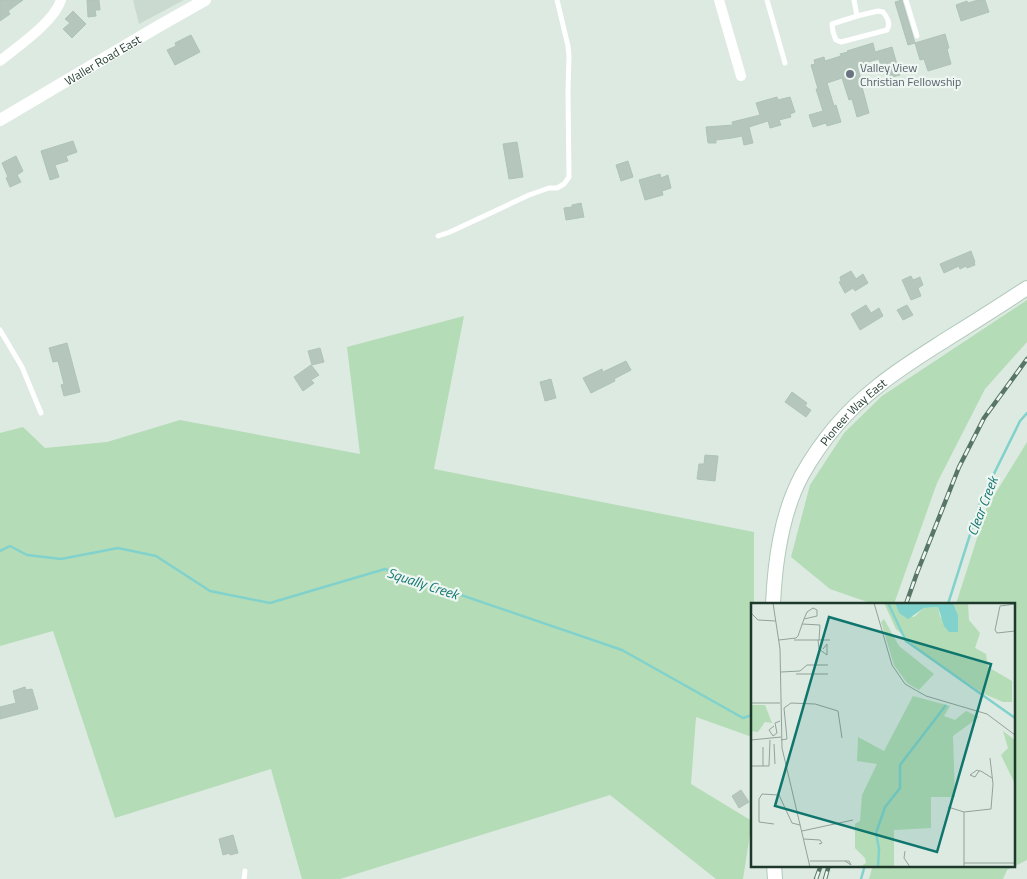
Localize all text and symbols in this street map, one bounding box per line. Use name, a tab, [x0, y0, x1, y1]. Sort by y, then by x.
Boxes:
street label: Waller Road East	[61, 29, 145, 90]
place label: Valley View Christian Fellowship	[860, 58, 961, 91]
marker: Valley View Christian Fellowship	[844, 68, 856, 80]
street label: Pioneer Way East	[815, 373, 891, 449]
water label: Clear Creek	[961, 472, 1003, 538]
water label: Squally Creek	[385, 562, 463, 605]
inset map	[751, 603, 1014, 866]

